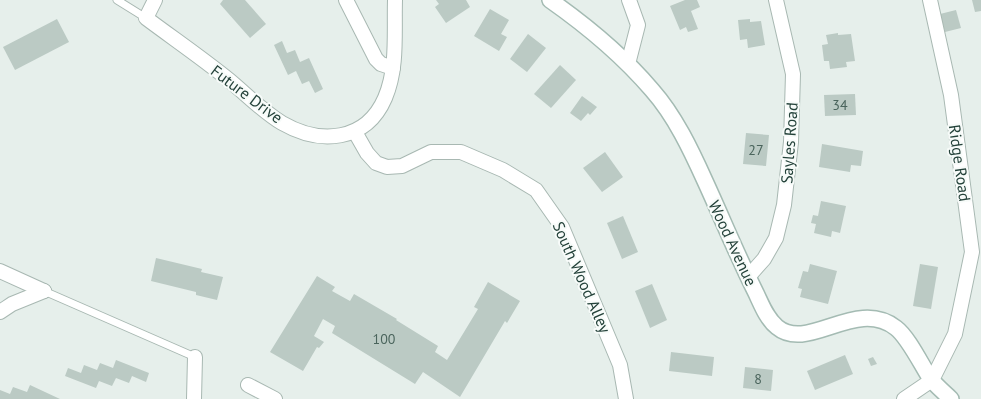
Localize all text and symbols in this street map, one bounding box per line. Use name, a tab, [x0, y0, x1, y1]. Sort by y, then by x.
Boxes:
street label: Future Drive	[207, 61, 287, 127]
house number: 34	[832, 96, 848, 114]
street label: Sayles Road	[776, 102, 802, 184]
street label: Ridge Road	[945, 123, 975, 203]
house number: 27	[748, 141, 764, 159]
street label: Wood Avenue	[704, 197, 762, 289]
street label: South Wood Alley	[548, 218, 616, 336]
house number: 100	[373, 330, 396, 348]
house number: 8	[754, 370, 762, 388]

